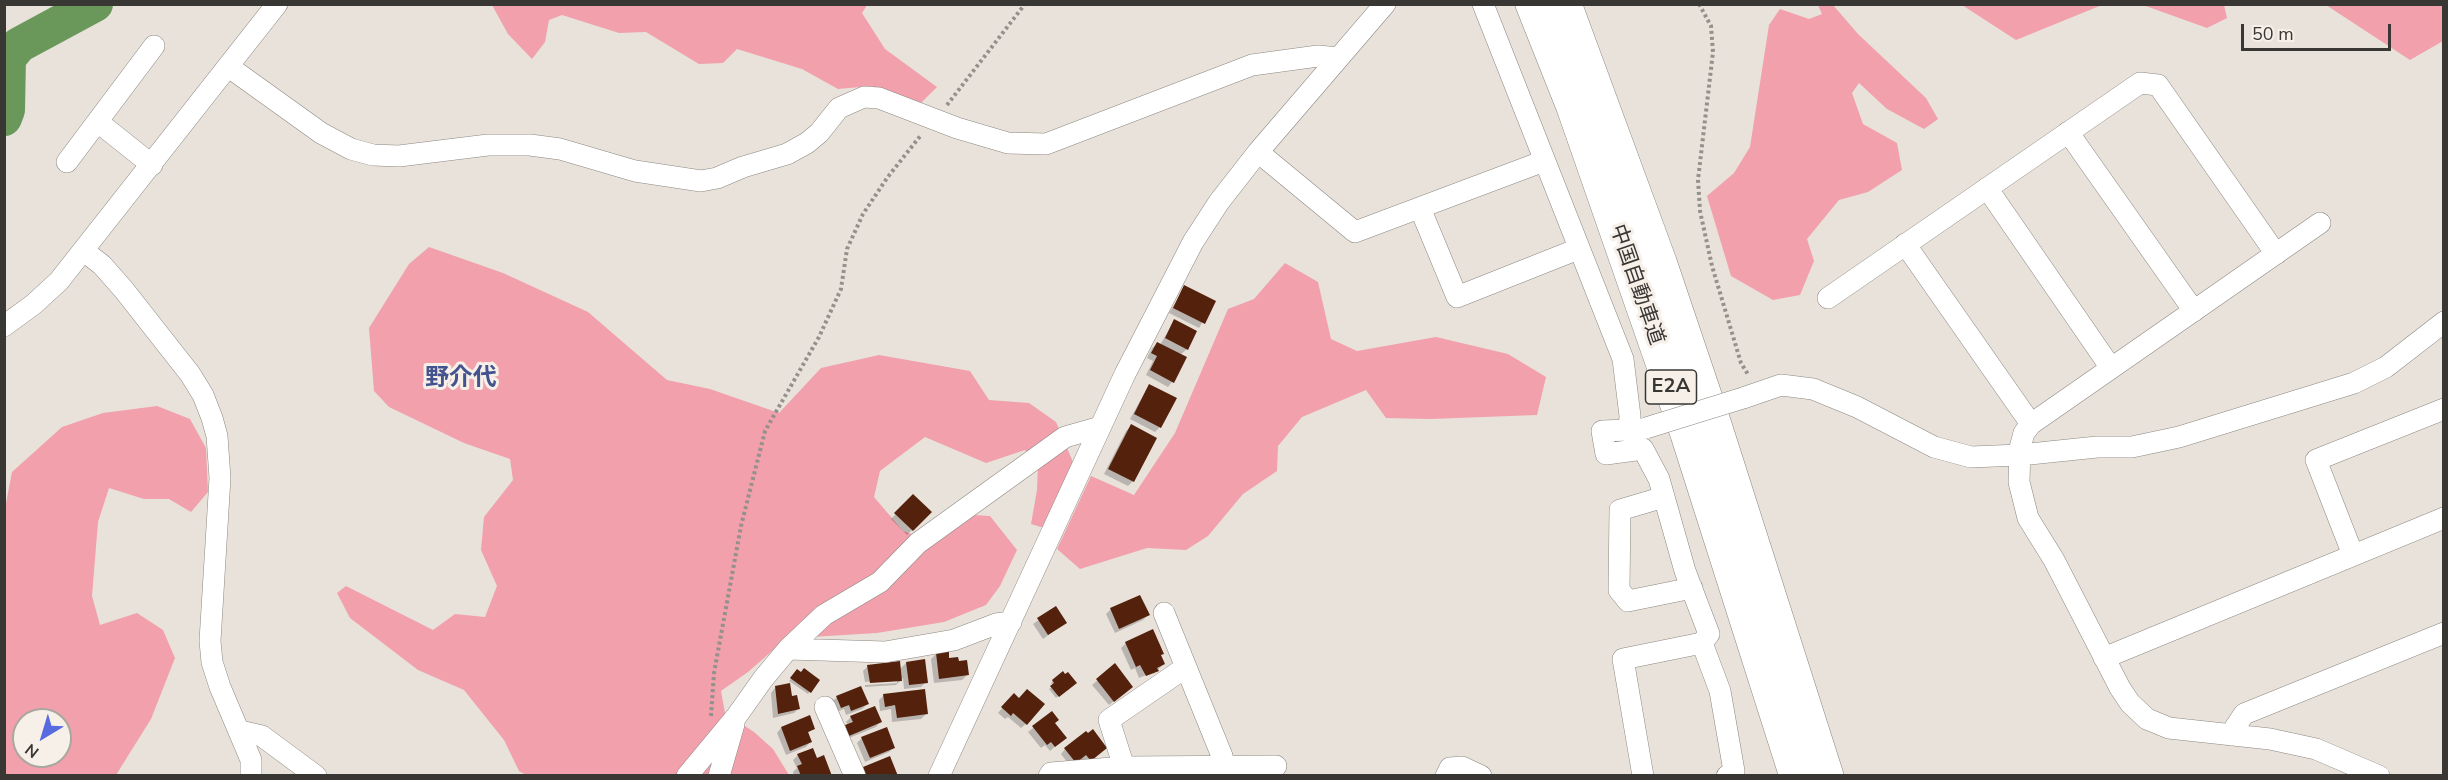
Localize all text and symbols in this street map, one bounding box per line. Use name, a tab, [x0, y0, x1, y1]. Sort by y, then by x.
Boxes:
scale bar	[2244, 12, 2394, 50]
text: 50 m	[2252, 22, 2294, 46]
street label: 中国自動車道	[1604, 221, 1668, 349]
district label: 野介代	[425, 365, 497, 393]
road number: E2A	[1646, 370, 1696, 404]
north arrow	[12, 708, 72, 768]
text: N	[21, 738, 44, 763]

